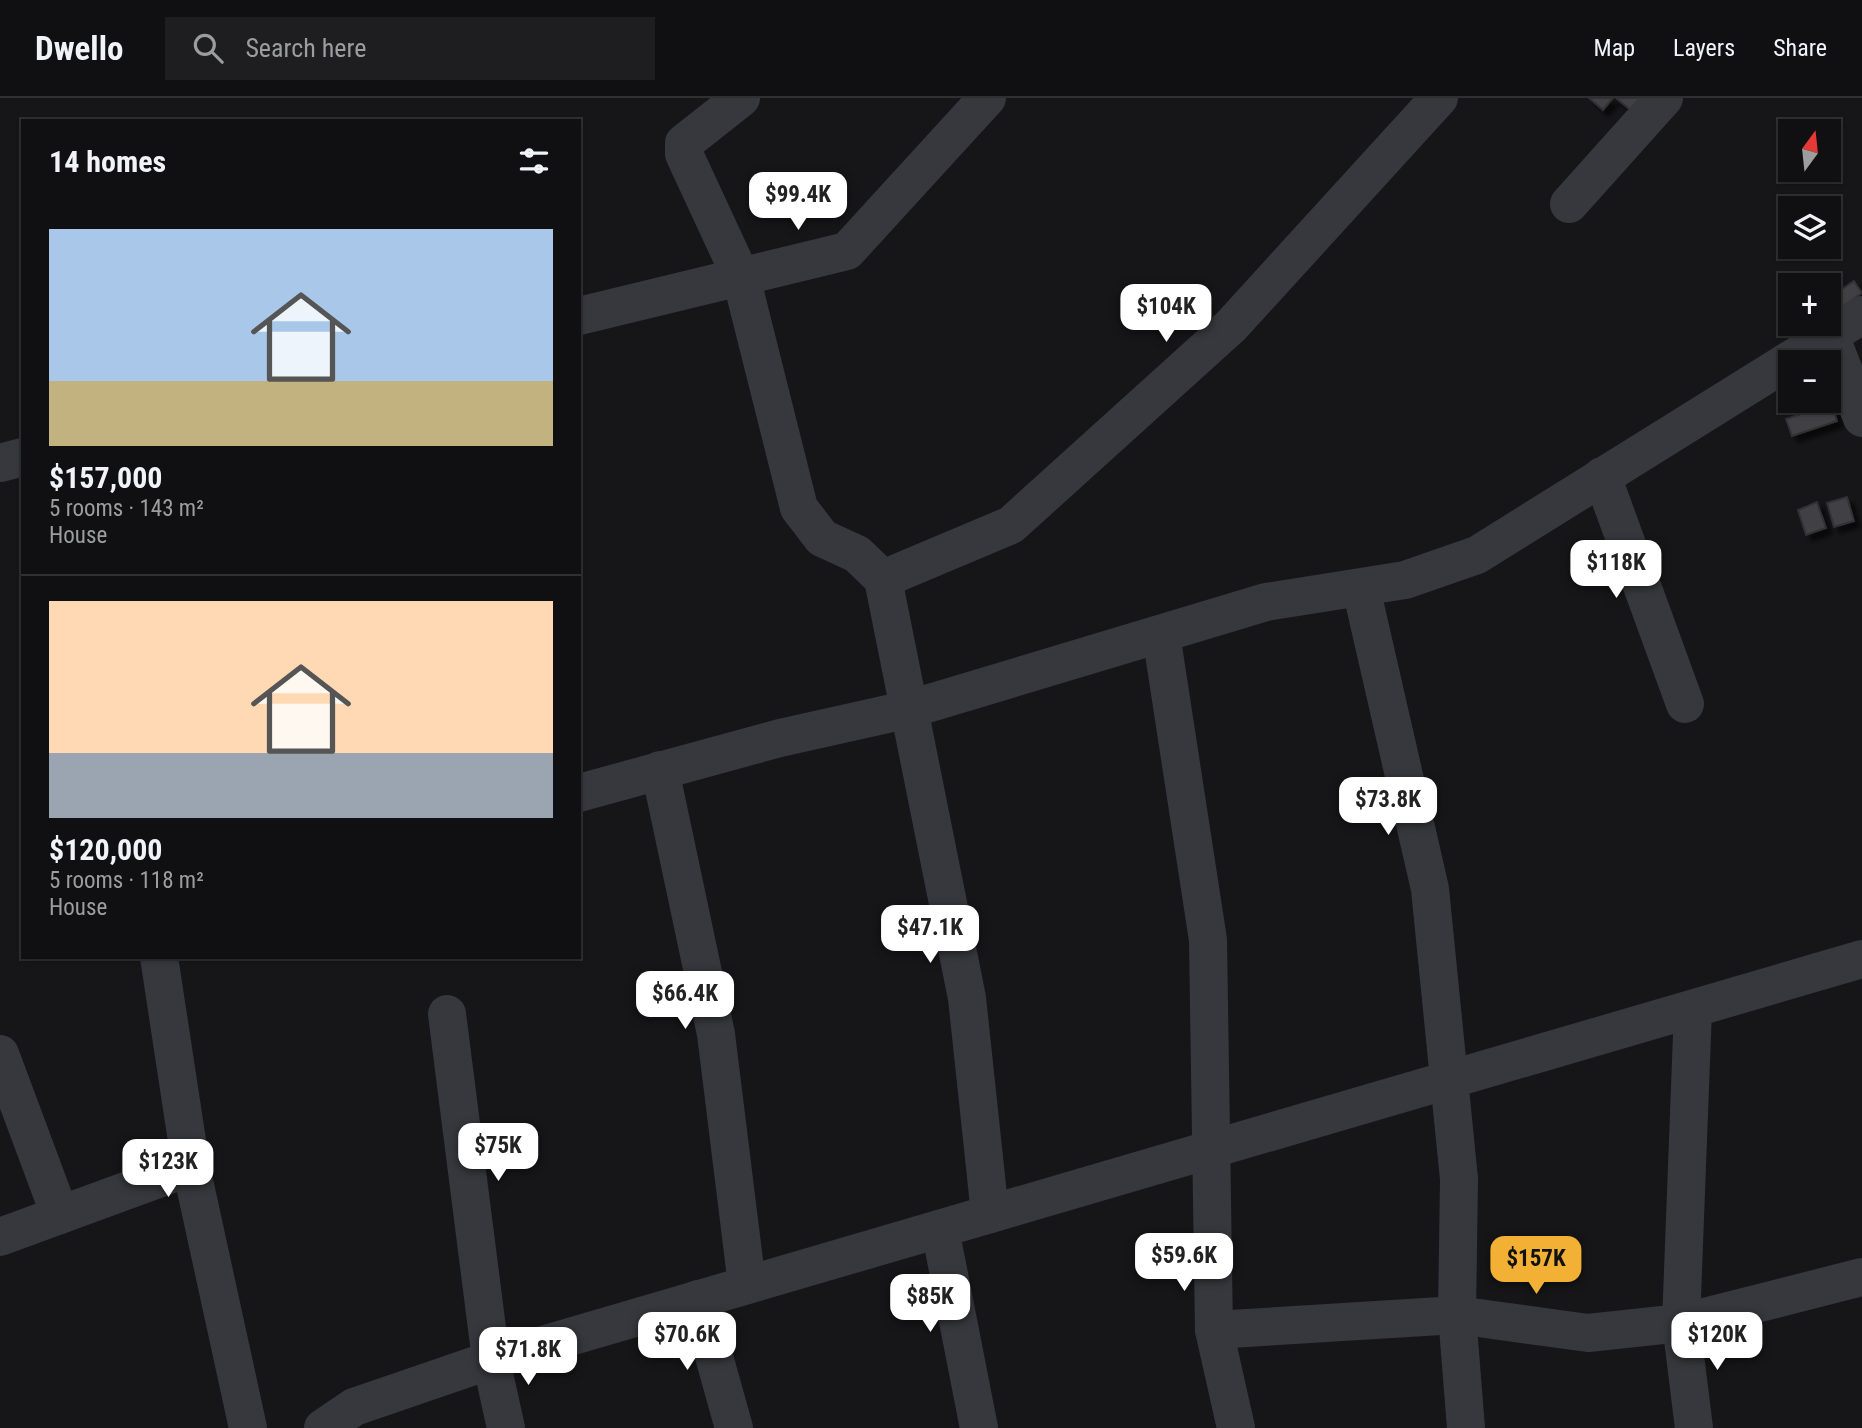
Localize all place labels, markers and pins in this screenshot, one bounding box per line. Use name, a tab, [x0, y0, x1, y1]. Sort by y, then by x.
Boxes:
pin: $99.4K	[741, 172, 855, 232]
pin: $104K	[1117, 285, 1215, 344]
pin: $118K	[1567, 540, 1665, 600]
pin: $73.8K	[1331, 778, 1445, 837]
pin: $47.1K	[873, 906, 987, 965]
pin: $66.4K	[628, 972, 742, 1031]
pin: $75K	[457, 1124, 539, 1183]
pin: $123K	[119, 1140, 217, 1199]
pin: $59.6K	[1127, 1234, 1241, 1293]
pin: $157K	[1487, 1236, 1585, 1296]
pin: $85K	[889, 1274, 971, 1334]
pin: $70.6K	[630, 1312, 744, 1372]
pin: $120K	[1668, 1312, 1766, 1372]
pin: $71.8K	[471, 1328, 585, 1387]

